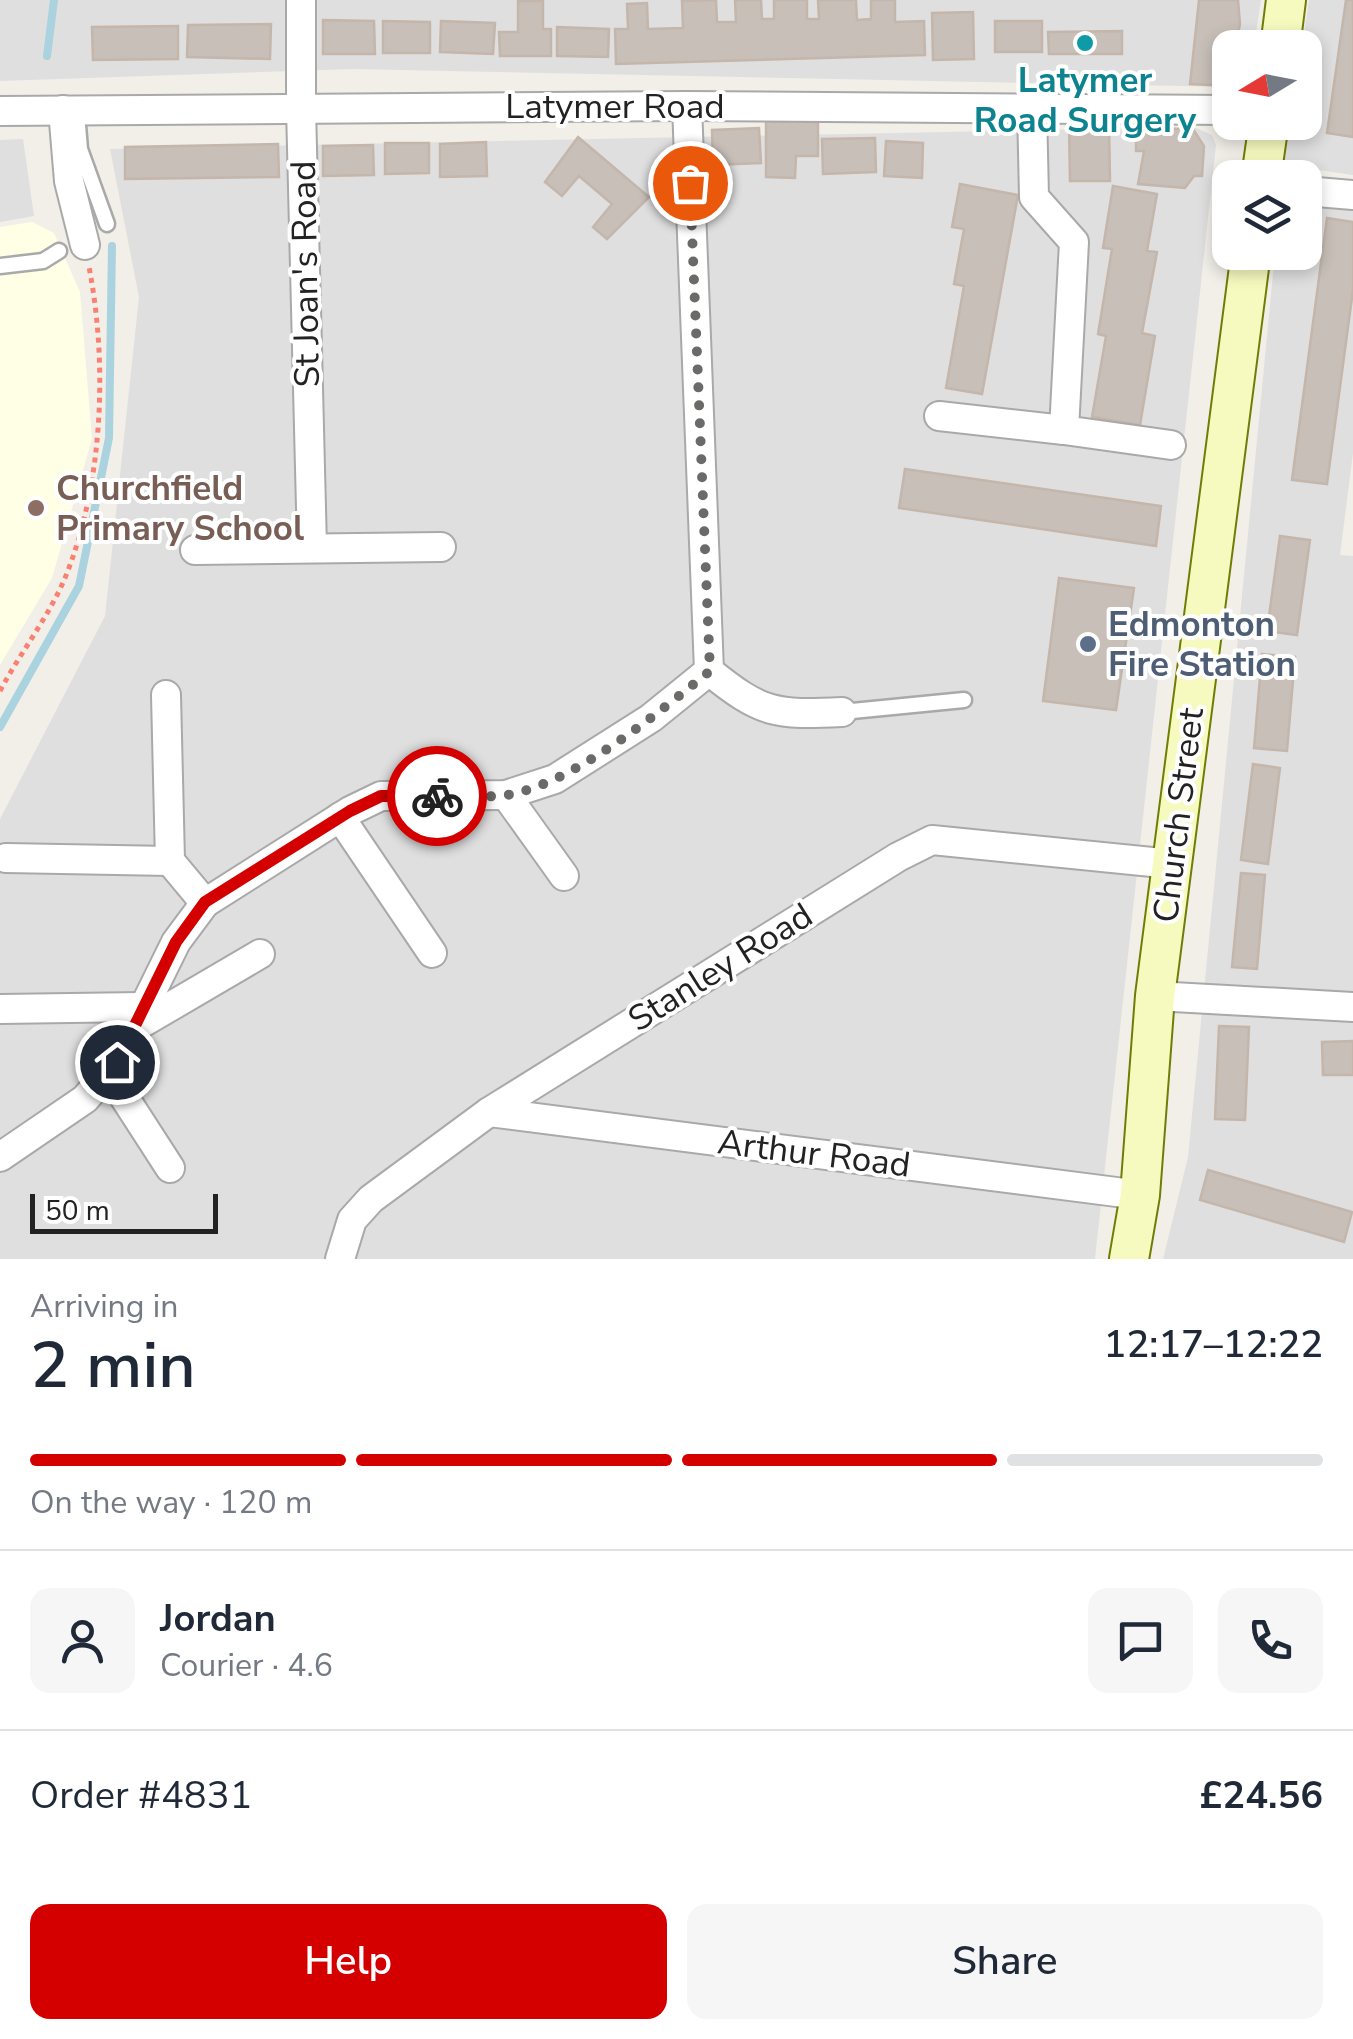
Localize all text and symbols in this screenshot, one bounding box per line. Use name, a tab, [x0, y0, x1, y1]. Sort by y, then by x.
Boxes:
north arrow	[1212, 30, 1322, 140]
map controls	[1212, 30, 1322, 270]
marker: Latymer Road Surgery	[1074, 32, 1096, 54]
place label: Latymer Road Surgery	[974, 57, 1197, 144]
street label: Latymer Road	[505, 83, 725, 130]
pin	[648, 141, 733, 226]
icon: bag	[663, 156, 718, 211]
street label: St Joan's Road	[280, 160, 331, 388]
button: layers	[1212, 160, 1322, 270]
place label: Churchfield Primary School	[56, 465, 304, 552]
marker: Churchfield Primary School	[25, 497, 47, 519]
place label: Edmonton Fire Station	[1108, 601, 1296, 688]
marker: Edmonton Fire Station	[1077, 633, 1099, 655]
street label: Church Street	[1142, 704, 1215, 925]
courier	[387, 746, 487, 846]
icon: bike	[410, 769, 465, 824]
street label: Stanley Road	[619, 892, 821, 1043]
pin	[75, 1020, 160, 1105]
icon: home	[90, 1035, 145, 1090]
street label: Arthur Road	[715, 1118, 913, 1189]
scale bar	[30, 1189, 218, 1234]
text: 50 m	[45, 1192, 110, 1230]
text: Arriving in	[30, 1285, 178, 1328]
text: 12:17–12:22	[1104, 1319, 1323, 1370]
text: 2 min	[30, 1321, 196, 1410]
text: On the way · 120 m	[30, 1481, 312, 1524]
button: person	[30, 1588, 135, 1693]
button: chat	[1088, 1588, 1193, 1693]
button: phone	[1218, 1588, 1323, 1693]
text: Jordan	[160, 1593, 276, 1644]
text: Courier · 4.6	[160, 1644, 333, 1687]
text: Order #4831	[30, 1770, 252, 1821]
text: £24.56	[1200, 1770, 1323, 1821]
button: Help	[30, 1904, 667, 2019]
button: Share	[687, 1904, 1323, 2019]

